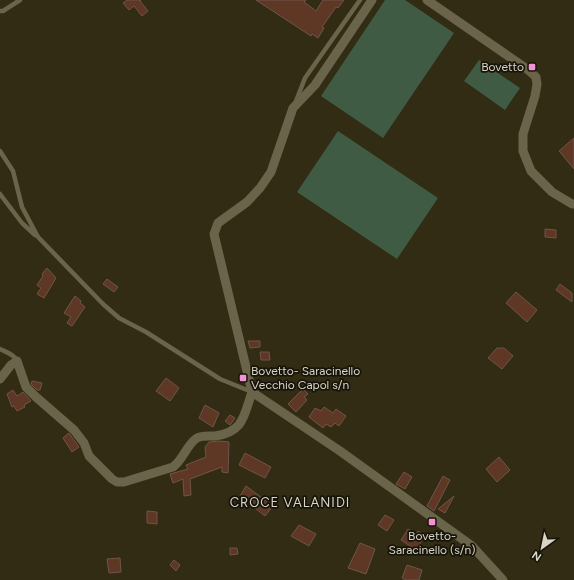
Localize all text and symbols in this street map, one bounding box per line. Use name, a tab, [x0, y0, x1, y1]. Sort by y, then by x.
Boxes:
place label: Bovetto	[481, 60, 524, 74]
marker: Bovetto	[527, 62, 537, 72]
place label: Bovetto- Saracinello Vecchio Capol s/n	[251, 364, 360, 392]
marker: Bovetto- Saracinello Vecchio Capol s/n	[238, 373, 248, 383]
district label: CROCE VALANIDI	[230, 495, 350, 510]
marker: Bovetto- Saracinello (s/n)	[427, 517, 437, 527]
north arrow	[522, 528, 562, 568]
place label: Bovetto- Saracinello (s/n)	[389, 529, 475, 557]
text: N	[530, 548, 544, 564]

